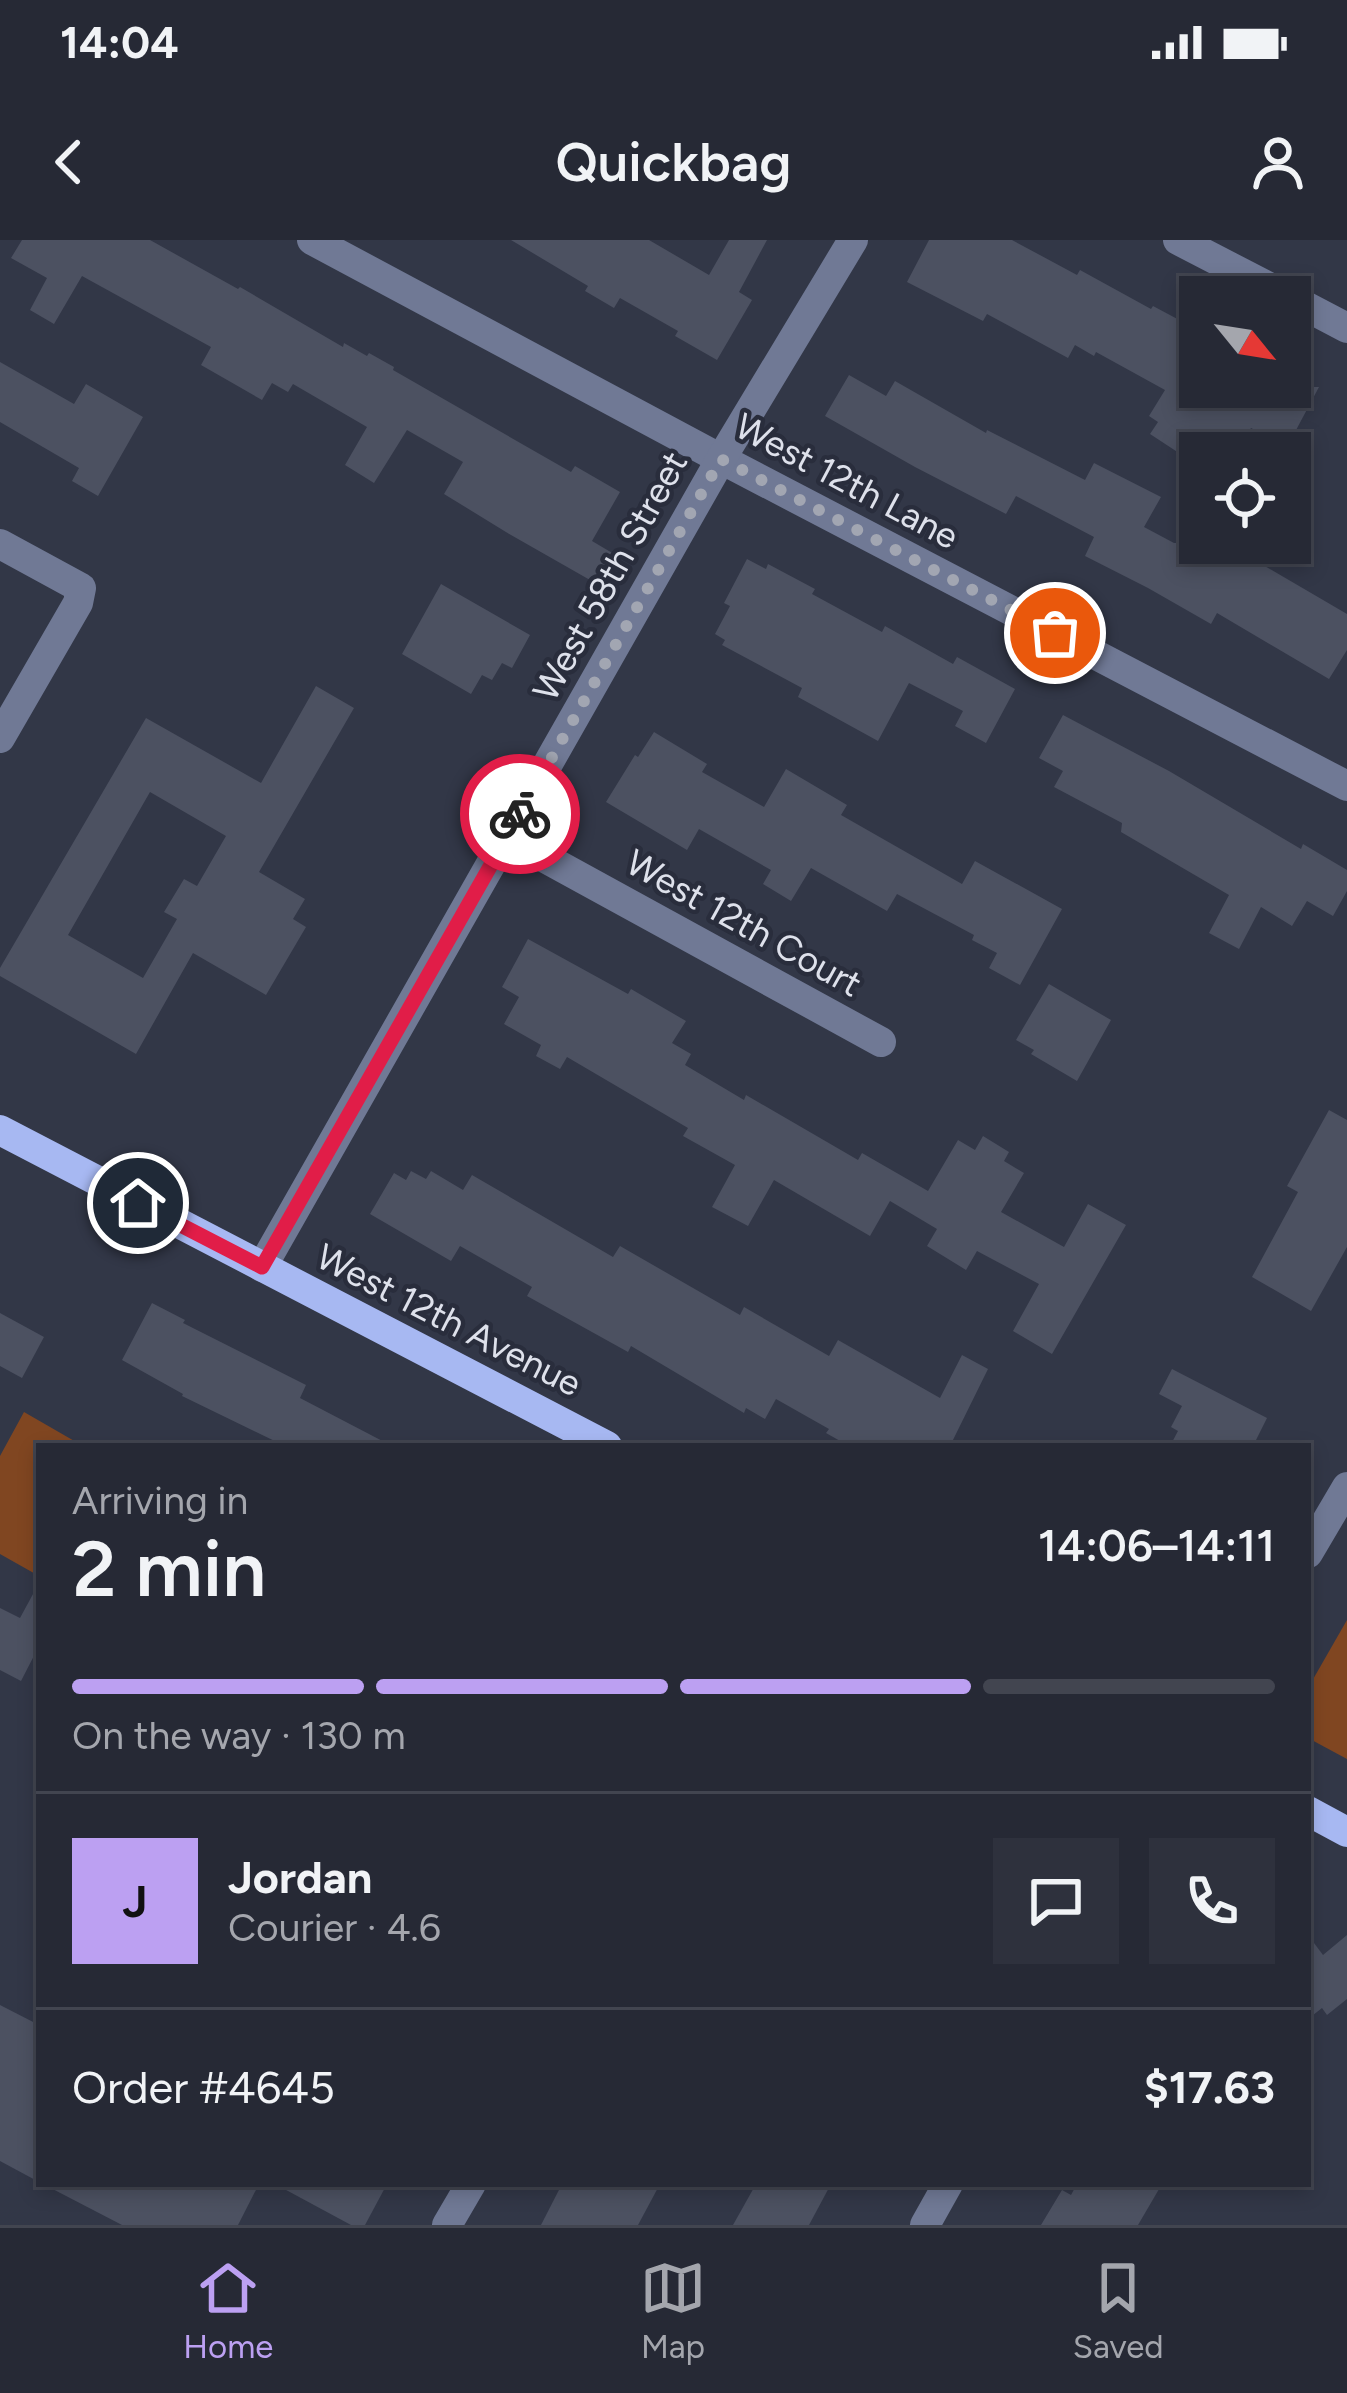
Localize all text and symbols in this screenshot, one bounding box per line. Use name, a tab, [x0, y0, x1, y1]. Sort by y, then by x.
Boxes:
text: 14:04	[60, 15, 179, 69]
icon: back	[36, 129, 102, 195]
icon: person	[1245, 129, 1311, 195]
text: Quickbag	[555, 130, 792, 195]
north arrow	[1179, 276, 1311, 408]
map controls	[1179, 276, 1311, 564]
street label: West 12th Lane	[728, 404, 966, 558]
button: locate	[1179, 432, 1311, 564]
street label: West 58th Street	[524, 444, 696, 708]
pin	[1004, 582, 1106, 684]
icon: bag	[1022, 600, 1088, 666]
courier	[460, 754, 580, 874]
icon: bike	[487, 781, 553, 847]
street label: West 12th Court	[619, 841, 869, 1005]
pin	[87, 1152, 189, 1254]
icon: home	[105, 1170, 171, 1236]
street label: West 12th Avenue	[309, 1235, 589, 1405]
text: Arriving in	[72, 1477, 248, 1524]
text: 14:06–14:11	[1038, 1518, 1275, 1572]
text: 2 min	[72, 1522, 266, 1616]
text: On the way · 130 m	[72, 1712, 406, 1759]
button: chat	[993, 1838, 1119, 1964]
button: phone	[1149, 1838, 1275, 1964]
text: Jordan	[228, 1850, 372, 1904]
text: J	[123, 1874, 147, 1928]
text: Courier · 4.6	[228, 1904, 441, 1951]
text: Order #4645	[72, 2060, 335, 2114]
text: $17.63	[1144, 2060, 1275, 2114]
tab: Home	[183, 2255, 273, 2366]
tab: Map	[640, 2255, 706, 2366]
tab: Saved	[1073, 2255, 1164, 2366]

